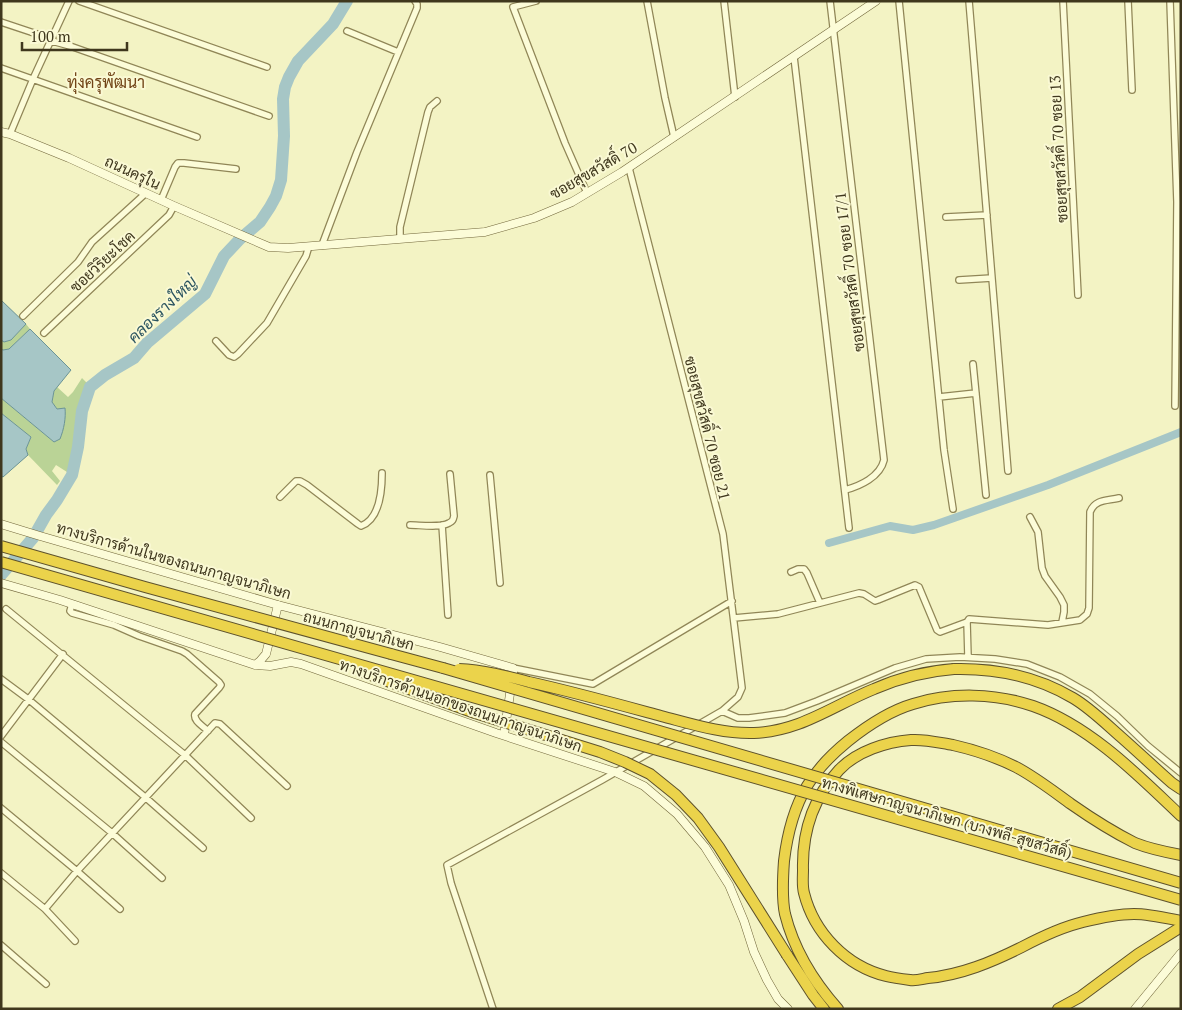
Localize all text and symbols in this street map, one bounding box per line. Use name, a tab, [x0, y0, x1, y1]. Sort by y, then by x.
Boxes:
scale bar	[22, 20, 128, 52]
text: 100 m	[30, 26, 71, 46]
district label: ทุ่งครุพัฒนา	[67, 71, 145, 94]
street label: ซอยสุขสวัสดิ์ 70 ซอย 13	[1040, 75, 1074, 224]
street label: ซอยสุขสวัสดิ์ 70	[543, 133, 641, 205]
street label: ถนนครุใน	[101, 150, 164, 195]
street label: ซอยสุขสวัสดิ์ 70 ซอย 17/1	[825, 191, 871, 354]
street label: ซอยวิริยะโชค	[65, 226, 139, 296]
water label: คลองรางใหญ่	[123, 270, 202, 347]
street label: ซอยสุขสวัสดิ์ 70 ซอย 21	[678, 353, 740, 503]
street label: ทางบริการด้านในของถนนกาญจนาภิเษก	[54, 517, 294, 603]
street label: ถนนกาญจนาภิเษก	[301, 606, 417, 654]
street label: ทางบริการด้านนอกของถนนกาญจนาภิเษก	[337, 654, 585, 756]
street label: ทางพิเศษกาญจนาภิเษก (บางพลี-สุขสวัสดิ์)	[819, 767, 1076, 864]

